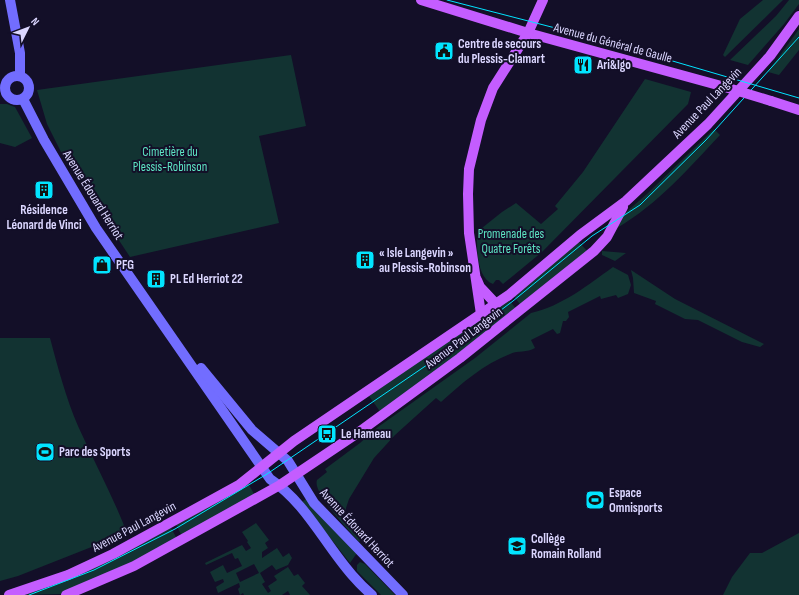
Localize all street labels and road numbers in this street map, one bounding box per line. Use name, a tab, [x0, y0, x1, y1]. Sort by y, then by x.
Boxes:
street label: Avenue du Général de Gaulle	[551, 19, 674, 67]
street label: Avenue Paul Langevin	[668, 64, 745, 143]
street label: Avenue Édouard Herriot	[59, 146, 127, 243]
street label: Avenue Paul Langevin	[421, 304, 506, 373]
street label: Avenue Édouard Herriot	[316, 484, 398, 571]
street label: Avenue Paul Langevin	[88, 498, 179, 556]

